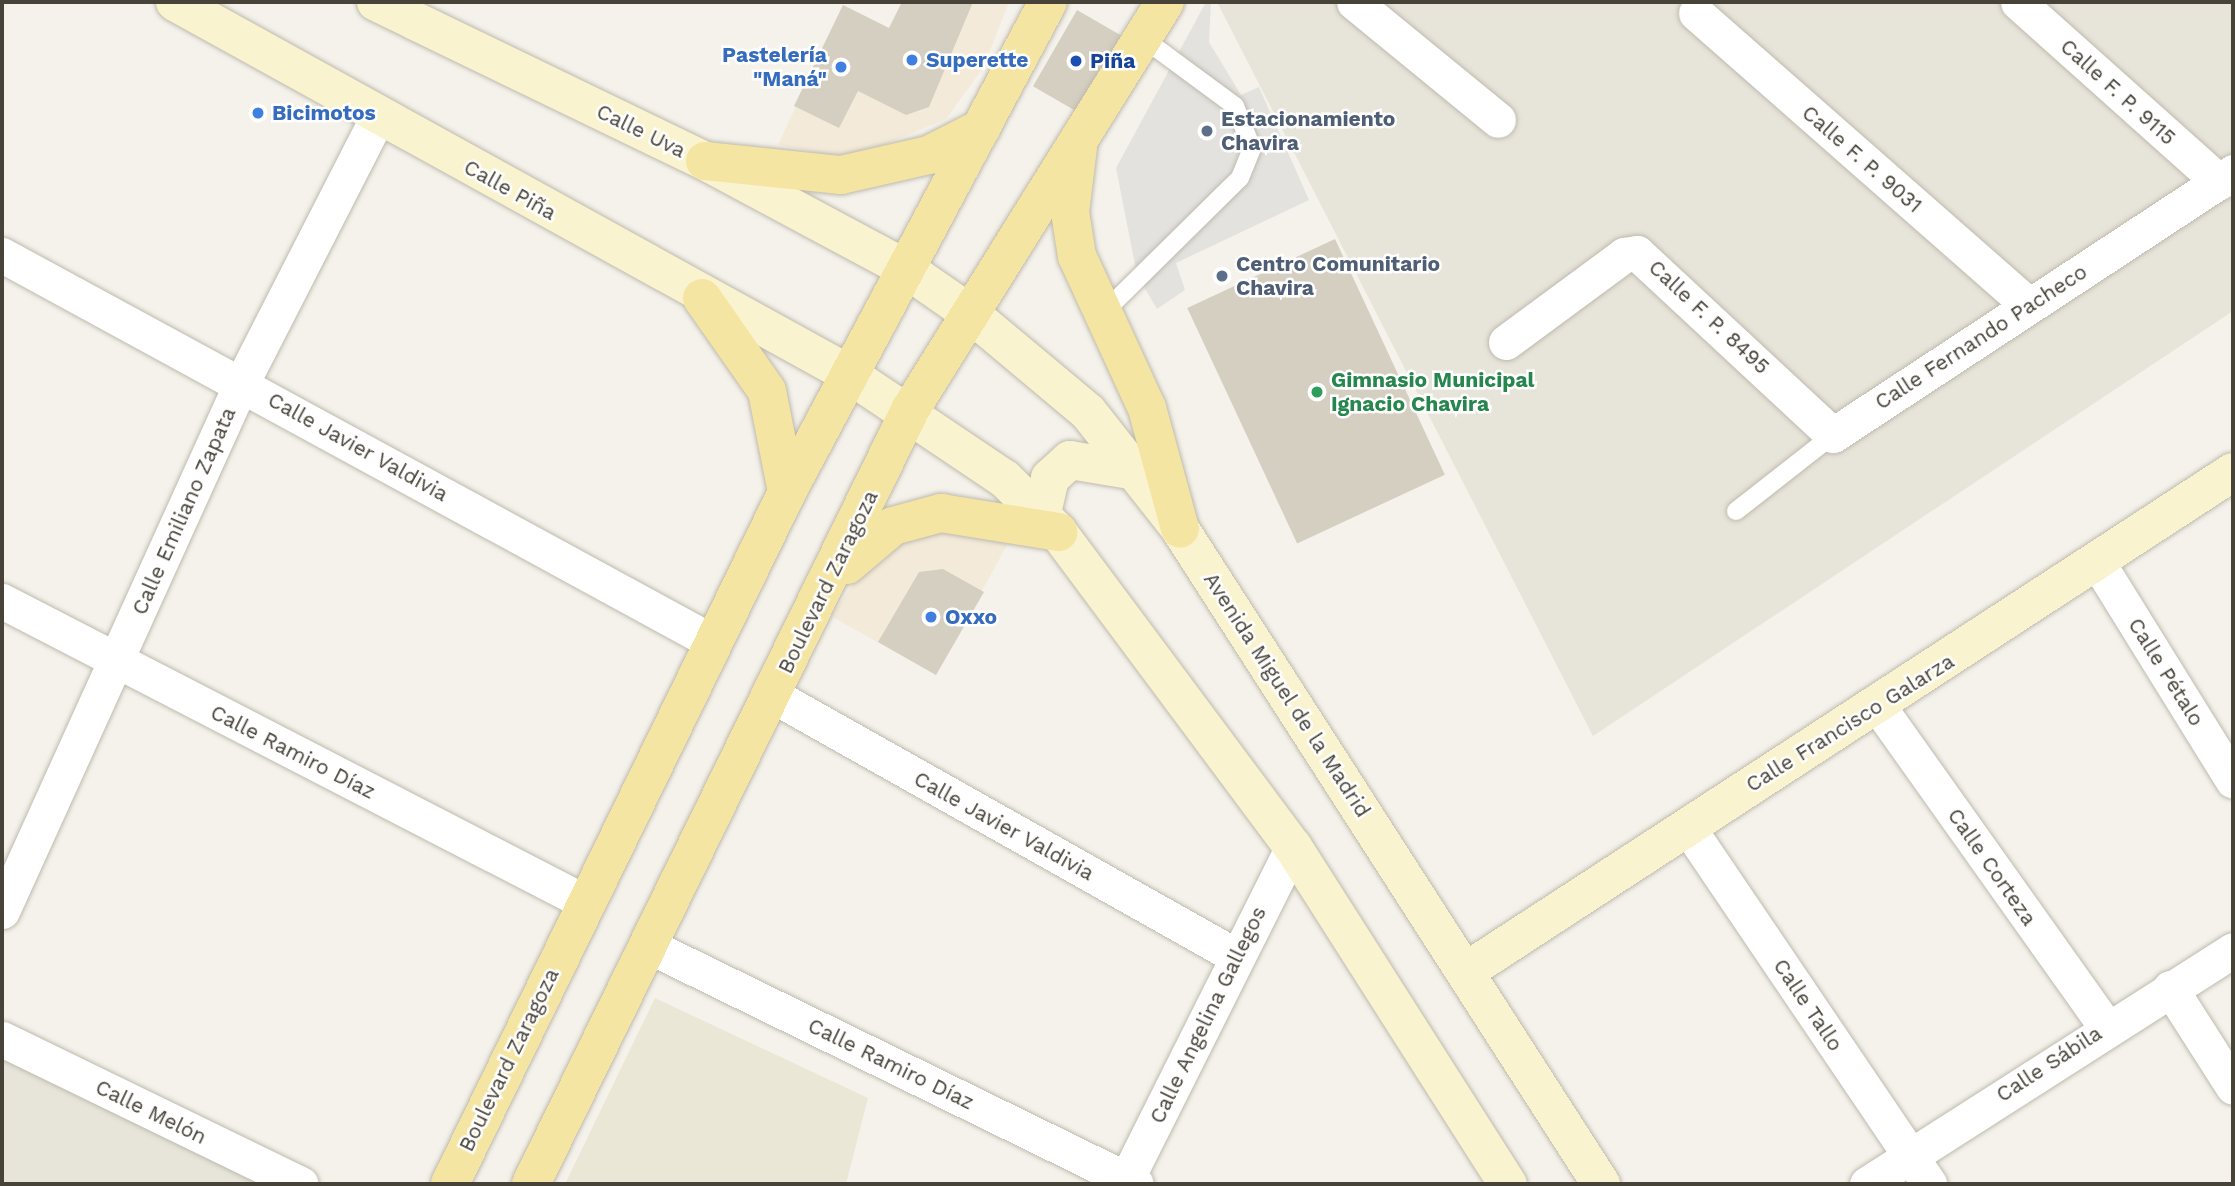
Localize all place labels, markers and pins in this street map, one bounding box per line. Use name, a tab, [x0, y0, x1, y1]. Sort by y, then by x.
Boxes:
place label: Pastelería "Maná"	[722, 42, 827, 92]
place label: Superette	[926, 47, 1028, 73]
place label: Piña	[1090, 48, 1135, 74]
marker: Superette	[904, 52, 920, 68]
marker: Piña	[1068, 53, 1084, 69]
marker: Pastelería "Maná"	[833, 59, 849, 75]
place label: Bicimotos	[272, 100, 376, 126]
marker: Bicimotos	[250, 105, 266, 121]
place label: Estacionamiento Chavira	[1221, 106, 1395, 156]
marker: Estacionamiento Chavira	[1199, 123, 1215, 139]
place label: Centro Comunitario Chavira	[1236, 251, 1440, 301]
marker: Centro Comunitario Chavira	[1214, 268, 1230, 284]
place label: Gimnasio Municipal Ignacio Chavira	[1331, 367, 1534, 417]
marker: Gimnasio Municipal Ignacio Chavira	[1309, 384, 1325, 400]
place label: Oxxo	[945, 604, 997, 630]
marker: Oxxo	[923, 609, 939, 625]

